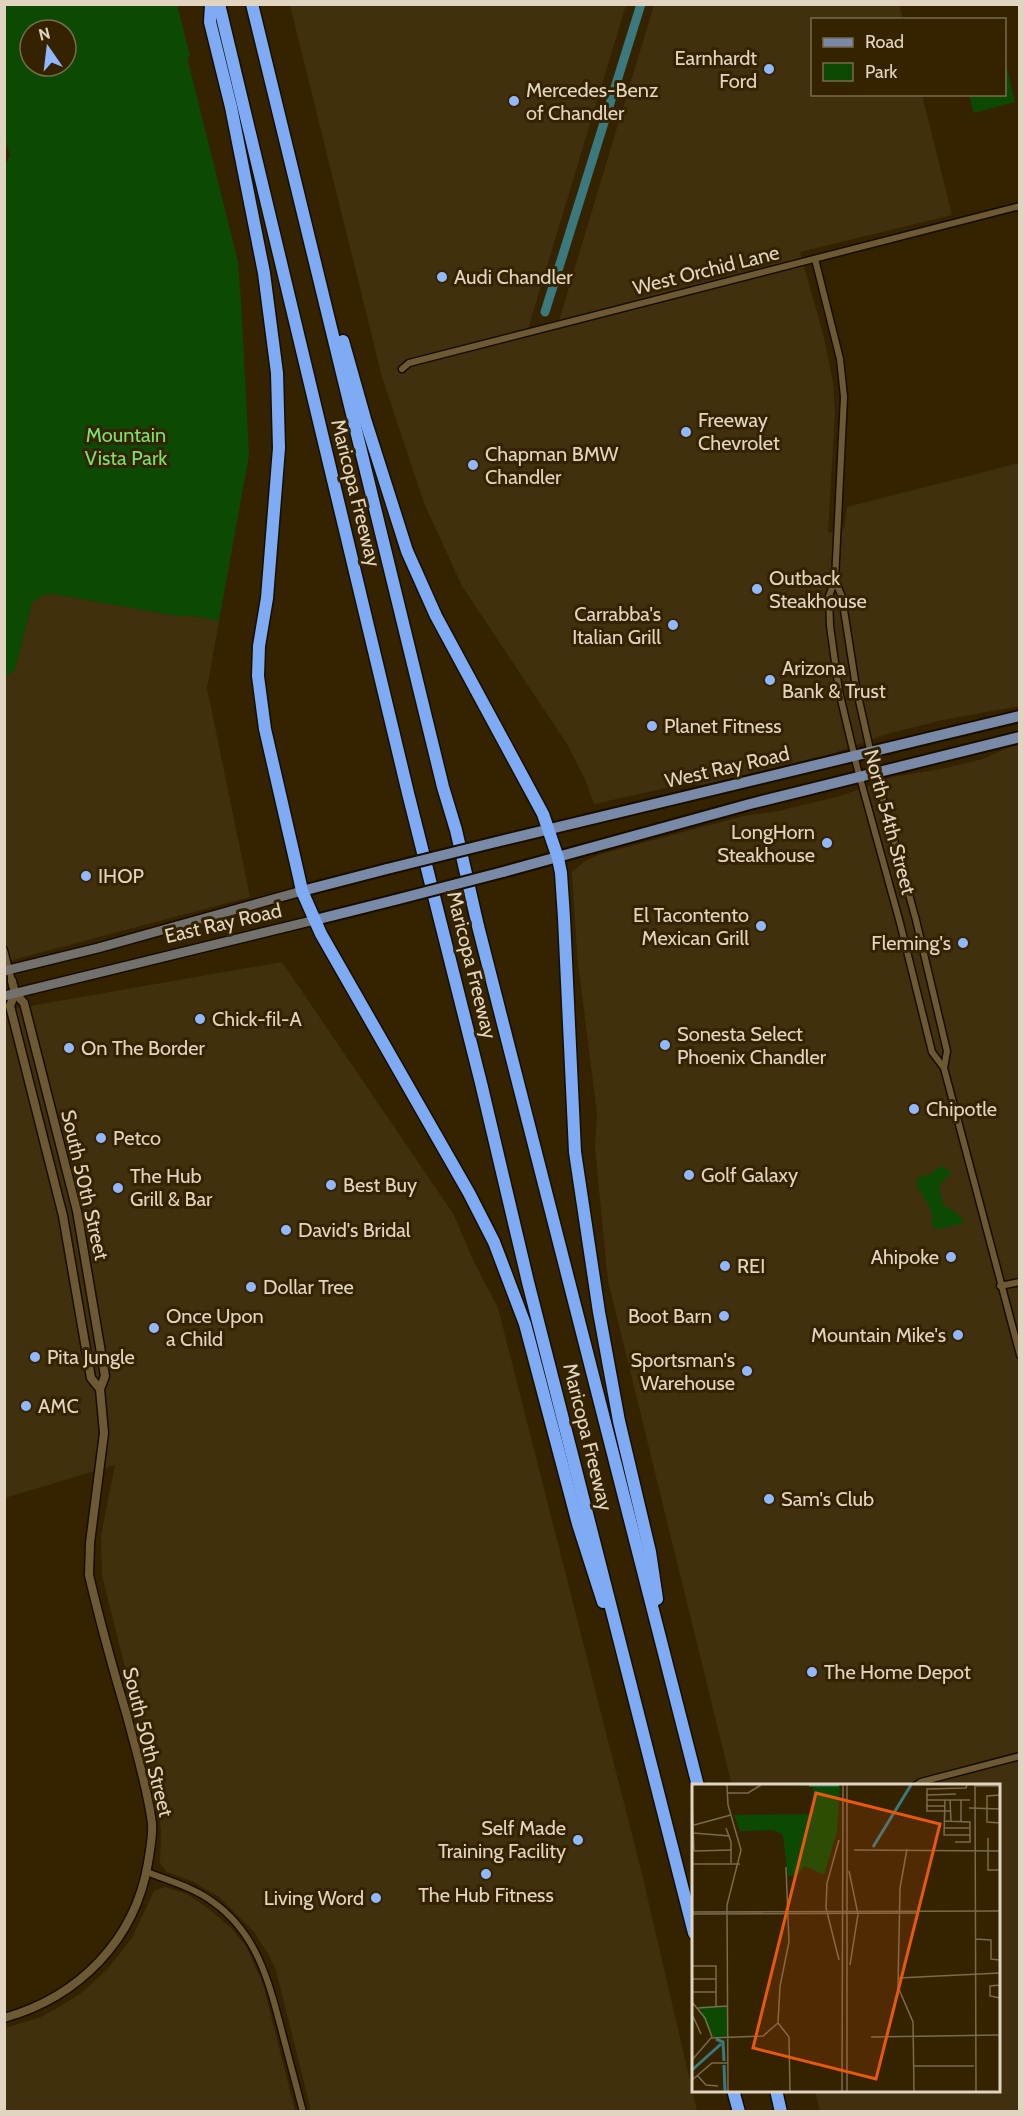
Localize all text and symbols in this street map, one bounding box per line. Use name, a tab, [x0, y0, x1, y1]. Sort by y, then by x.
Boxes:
north arrow	[18, 18, 78, 78]
legend	[811, 18, 1006, 96]
text: N	[37, 23, 52, 45]
text: Road	[865, 31, 904, 53]
place label: Earnhardt Ford	[674, 46, 757, 93]
text: Park	[865, 61, 898, 83]
marker: Earnhardt Ford	[762, 62, 776, 76]
place label: Mercedes-Benz of Chandler	[526, 78, 658, 125]
marker: Mercedes-Benz of Chandler	[507, 94, 521, 108]
street label: West Orchid Lane	[630, 240, 782, 300]
place label: Audi Chandler	[454, 265, 573, 289]
marker: Audi Chandler	[435, 270, 449, 284]
place label: Freeway Chevrolet	[698, 408, 780, 455]
street label: Maricopa Freeway	[326, 417, 386, 569]
park label: Mountain Vista Park	[85, 423, 167, 470]
marker: Freeway Chevrolet	[679, 425, 693, 439]
place label: Chapman BMW Chandler	[485, 442, 619, 489]
marker: Chapman BMW Chandler	[466, 458, 480, 472]
place label: Outback Steakhouse	[769, 566, 867, 613]
marker: Outback Steakhouse	[750, 582, 764, 596]
place label: Carrabba's Italian Grill	[572, 602, 661, 649]
marker: Carrabba's Italian Grill	[666, 618, 680, 632]
place label: Arizona Bank & Trust	[782, 656, 886, 703]
marker: Arizona Bank & Trust	[763, 673, 777, 687]
place label: Planet Fitness	[664, 714, 782, 738]
marker: Planet Fitness	[645, 719, 659, 733]
street label: West Ray Road	[662, 741, 792, 793]
street label: North 54th Street	[859, 747, 921, 897]
place label: LongHorn Steakhouse	[717, 820, 815, 867]
marker: LongHorn Steakhouse	[820, 836, 834, 850]
place label: IHOP	[98, 864, 144, 888]
marker: IHOP	[79, 869, 93, 883]
street label: Maricopa Freeway	[442, 889, 502, 1041]
street label: East Ray Road	[162, 898, 284, 948]
place label: El Tacontento Mexican Grill	[633, 903, 749, 950]
marker: El Tacontento Mexican Grill	[754, 919, 768, 933]
place label: Fleming's	[871, 931, 951, 955]
marker: Fleming's	[956, 936, 970, 950]
place label: Chick-fil-A	[212, 1007, 302, 1031]
marker: Chick-fil-A	[193, 1012, 207, 1026]
place label: Sonesta Select Phoenix Chandler	[677, 1022, 827, 1069]
place label: On The Border	[81, 1036, 205, 1060]
marker: Sonesta Select Phoenix Chandler	[658, 1038, 672, 1052]
marker: On The Border	[62, 1041, 76, 1055]
place label: Chipotle	[926, 1097, 997, 1121]
marker: Chipotle	[907, 1102, 921, 1116]
street label: South 50th Street	[56, 1108, 114, 1263]
place label: Petco	[113, 1126, 161, 1150]
marker: Petco	[94, 1131, 108, 1145]
place label: Golf Galaxy	[701, 1163, 798, 1187]
place label: The Hub Grill & Bar	[130, 1164, 213, 1211]
marker: Golf Galaxy	[682, 1168, 696, 1182]
place label: Best Buy	[343, 1173, 417, 1197]
marker: Best Buy	[324, 1178, 338, 1192]
marker: The Hub Grill & Bar	[111, 1181, 125, 1195]
place label: David's Bridal	[298, 1218, 411, 1242]
marker: David's Bridal	[279, 1223, 293, 1237]
place label: Ahipoke	[871, 1245, 939, 1269]
marker: Ahipoke	[944, 1250, 958, 1264]
place label: REI	[737, 1254, 765, 1278]
marker: REI	[718, 1259, 732, 1273]
place label: Dollar Tree	[263, 1275, 354, 1299]
marker: Dollar Tree	[244, 1280, 258, 1294]
place label: Once Upon a Child	[166, 1304, 264, 1351]
place label: Boot Barn	[628, 1304, 712, 1328]
marker: Boot Barn	[717, 1309, 731, 1323]
marker: Once Upon a Child	[147, 1321, 161, 1335]
place label: Mountain Mike's	[811, 1323, 946, 1347]
marker: Mountain Mike's	[951, 1328, 965, 1342]
place label: Pita Jungle	[47, 1345, 135, 1369]
place label: Sportsman's Warehouse	[631, 1348, 735, 1395]
marker: Pita Jungle	[28, 1350, 42, 1364]
street label: Maricopa Freeway	[558, 1361, 618, 1513]
marker: Sportsman's Warehouse	[740, 1364, 754, 1378]
place label: AMC	[38, 1394, 79, 1418]
marker: AMC	[19, 1399, 33, 1413]
place label: Sam's Club	[781, 1487, 874, 1511]
marker: Sam's Club	[762, 1492, 776, 1506]
place label: The Home Depot	[824, 1660, 971, 1684]
street label: South 50th Street	[118, 1665, 178, 1820]
marker: The Home Depot	[805, 1665, 819, 1679]
inset map	[692, 1784, 1000, 2092]
place label: Self Made Training Facility	[438, 1816, 566, 1863]
marker: Self Made Training Facility	[571, 1833, 585, 1847]
marker: The Hub Fitness	[479, 1867, 493, 1881]
place label: The Hub Fitness	[418, 1883, 554, 1907]
place label: Living Word	[264, 1886, 364, 1910]
marker: Living Word	[369, 1891, 383, 1905]

